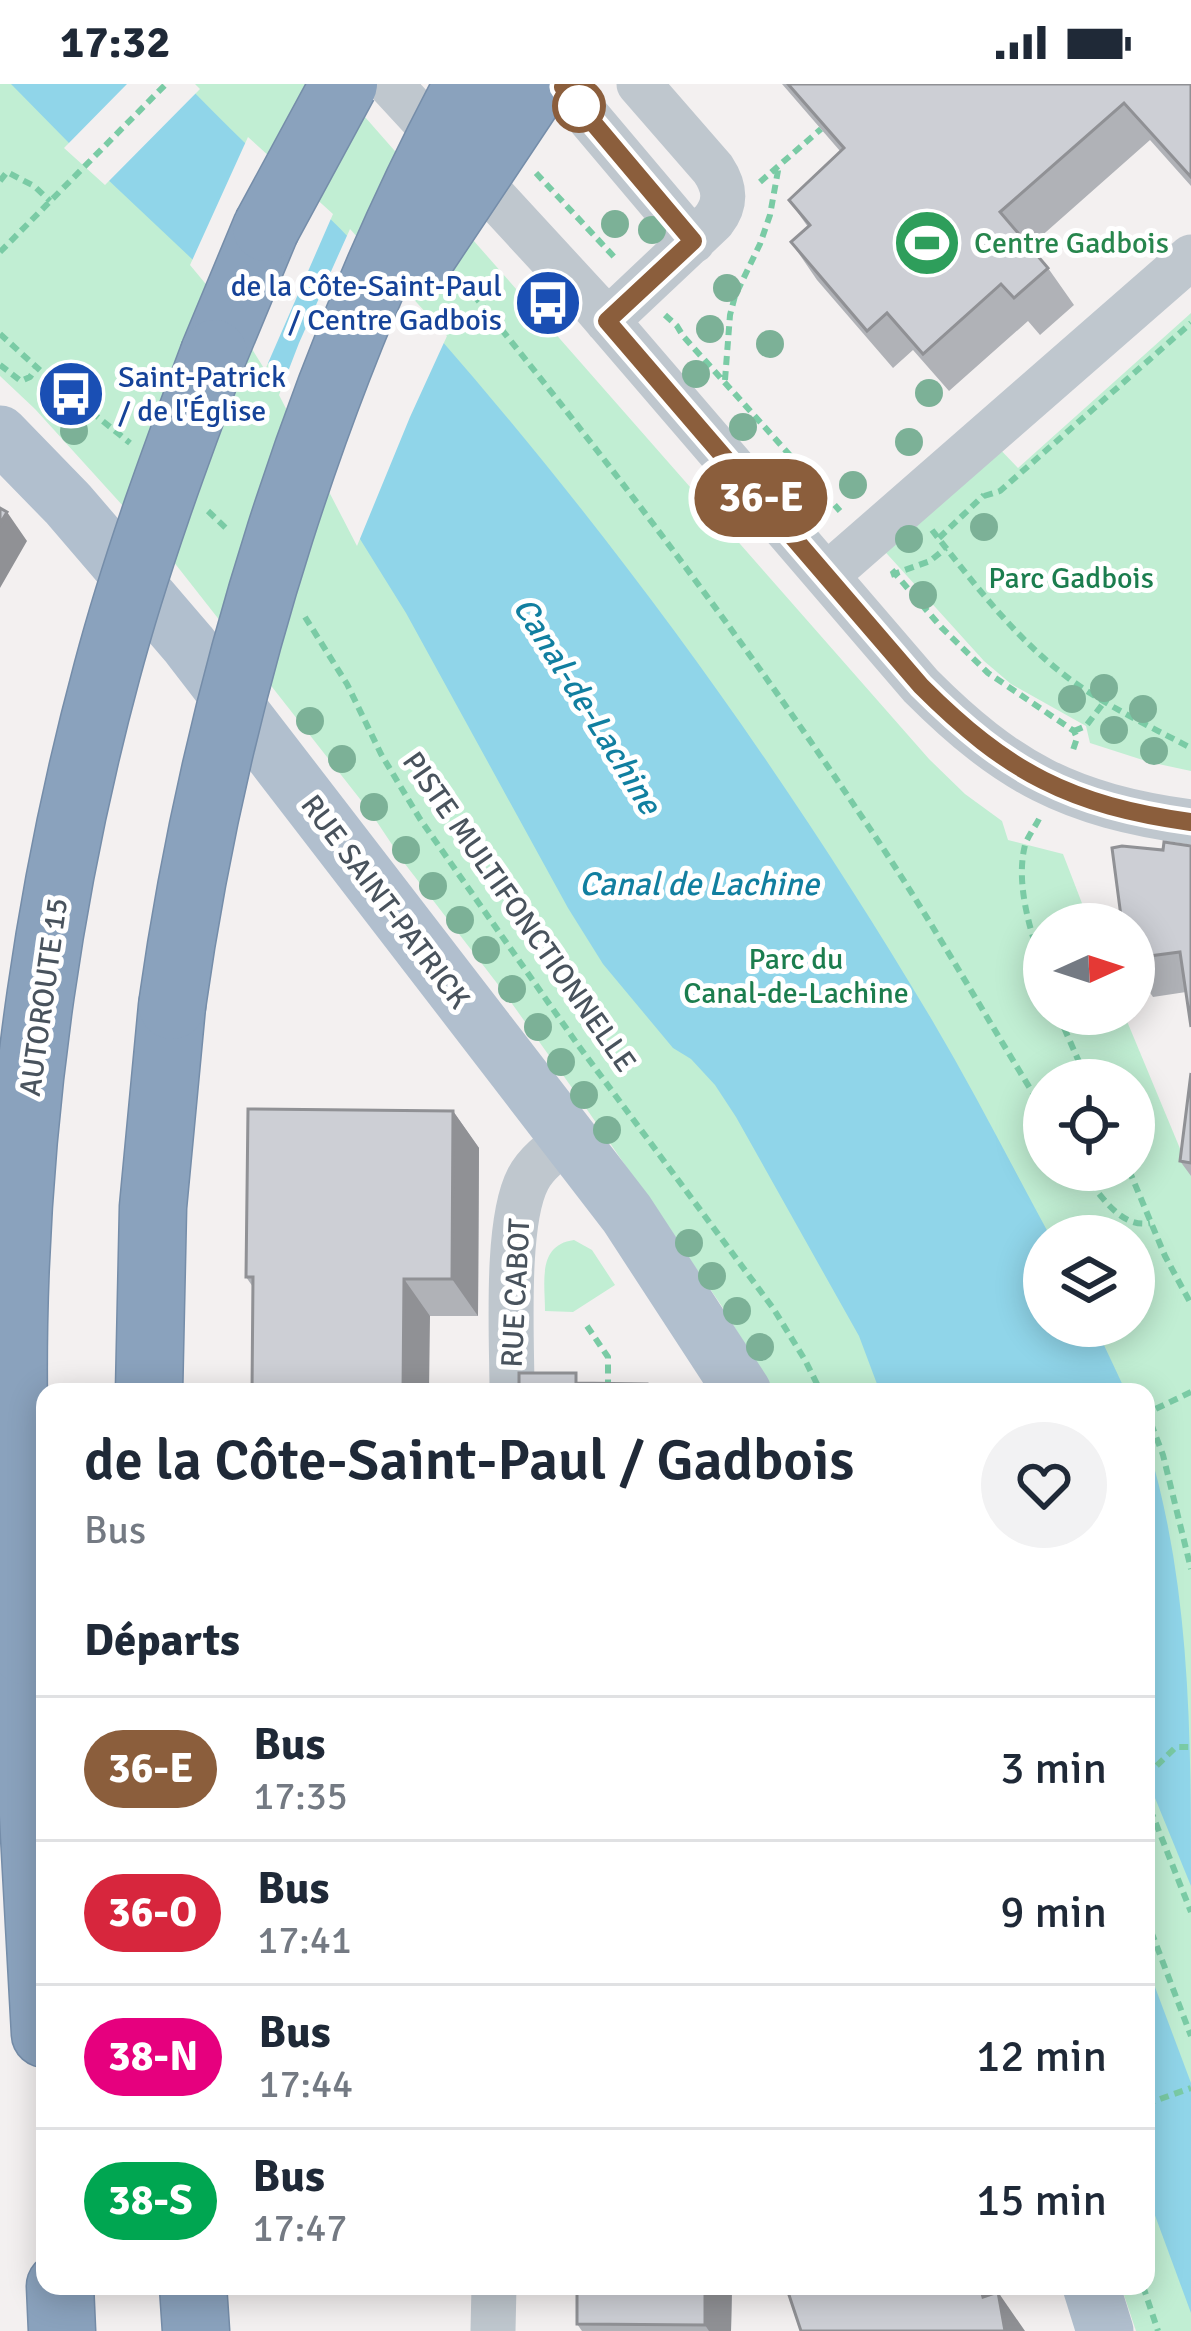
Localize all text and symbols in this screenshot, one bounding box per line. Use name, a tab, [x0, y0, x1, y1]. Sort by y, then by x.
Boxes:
text: 17:32	[60, 15, 170, 70]
unlabelled marker	[554, 81, 604, 131]
sports icon: Centre Gadbois	[892, 208, 962, 278]
place label: Centre Gadbois	[974, 225, 1169, 262]
place label: de la Côte-Saint-Paul / Centre Gadbois	[231, 268, 502, 339]
bus stop icon: de la Côte-Saint-Paul / Centre Gadbois	[513, 268, 583, 338]
bus stop icon: Saint-Patrick / de l'Église	[36, 359, 106, 429]
place label: Saint-Patrick / de l'Église	[118, 359, 286, 430]
line badge: 36-E	[677, 459, 845, 537]
text: 36-E	[718, 472, 804, 523]
park label: Parc Gadbois	[988, 560, 1154, 597]
water label: Canal-de-Lachine	[504, 590, 671, 823]
street label: PISTE MULTIFONCTIONNELLE	[394, 745, 644, 1079]
street label: RUE SAINT-PATRICK	[292, 788, 478, 1016]
water label: Canal de Lachine	[579, 864, 820, 905]
street label: AUTOROUTE 15	[12, 896, 76, 1098]
north arrow	[1023, 903, 1155, 1035]
map controls	[1023, 903, 1155, 1347]
park label: Parc du Canal-de-Lachine	[683, 941, 909, 1012]
button: locate	[1023, 1059, 1155, 1191]
button: layers	[1023, 1215, 1155, 1347]
street label: RUE CABOT	[494, 1217, 538, 1369]
button: heart	[981, 1422, 1107, 1548]
text: de la Côte-Saint-Paul / Gadbois	[84, 1425, 854, 1496]
text: Bus	[84, 1506, 146, 1554]
text: Départs	[84, 1613, 240, 1668]
text: Bus	[253, 1717, 326, 1772]
text: 3 min	[1000, 1741, 1107, 1796]
text: 36-E	[108, 1743, 193, 1794]
text: 17:35	[253, 1772, 348, 1820]
text: Bus	[257, 1861, 329, 1916]
text: 9 min	[1000, 1885, 1107, 1940]
text: 36-O	[108, 1887, 197, 1938]
text: 17:41	[257, 1916, 352, 1964]
text: Bus	[258, 2005, 331, 2060]
text: 12 min	[976, 2029, 1107, 2084]
text: 38-N	[108, 2031, 198, 2082]
text: 17:44	[258, 2060, 353, 2108]
text: Bus	[253, 2149, 325, 2204]
text: 15 min	[976, 2173, 1107, 2228]
text: 38-S	[108, 2175, 193, 2226]
text: 17:47	[253, 2204, 347, 2252]

